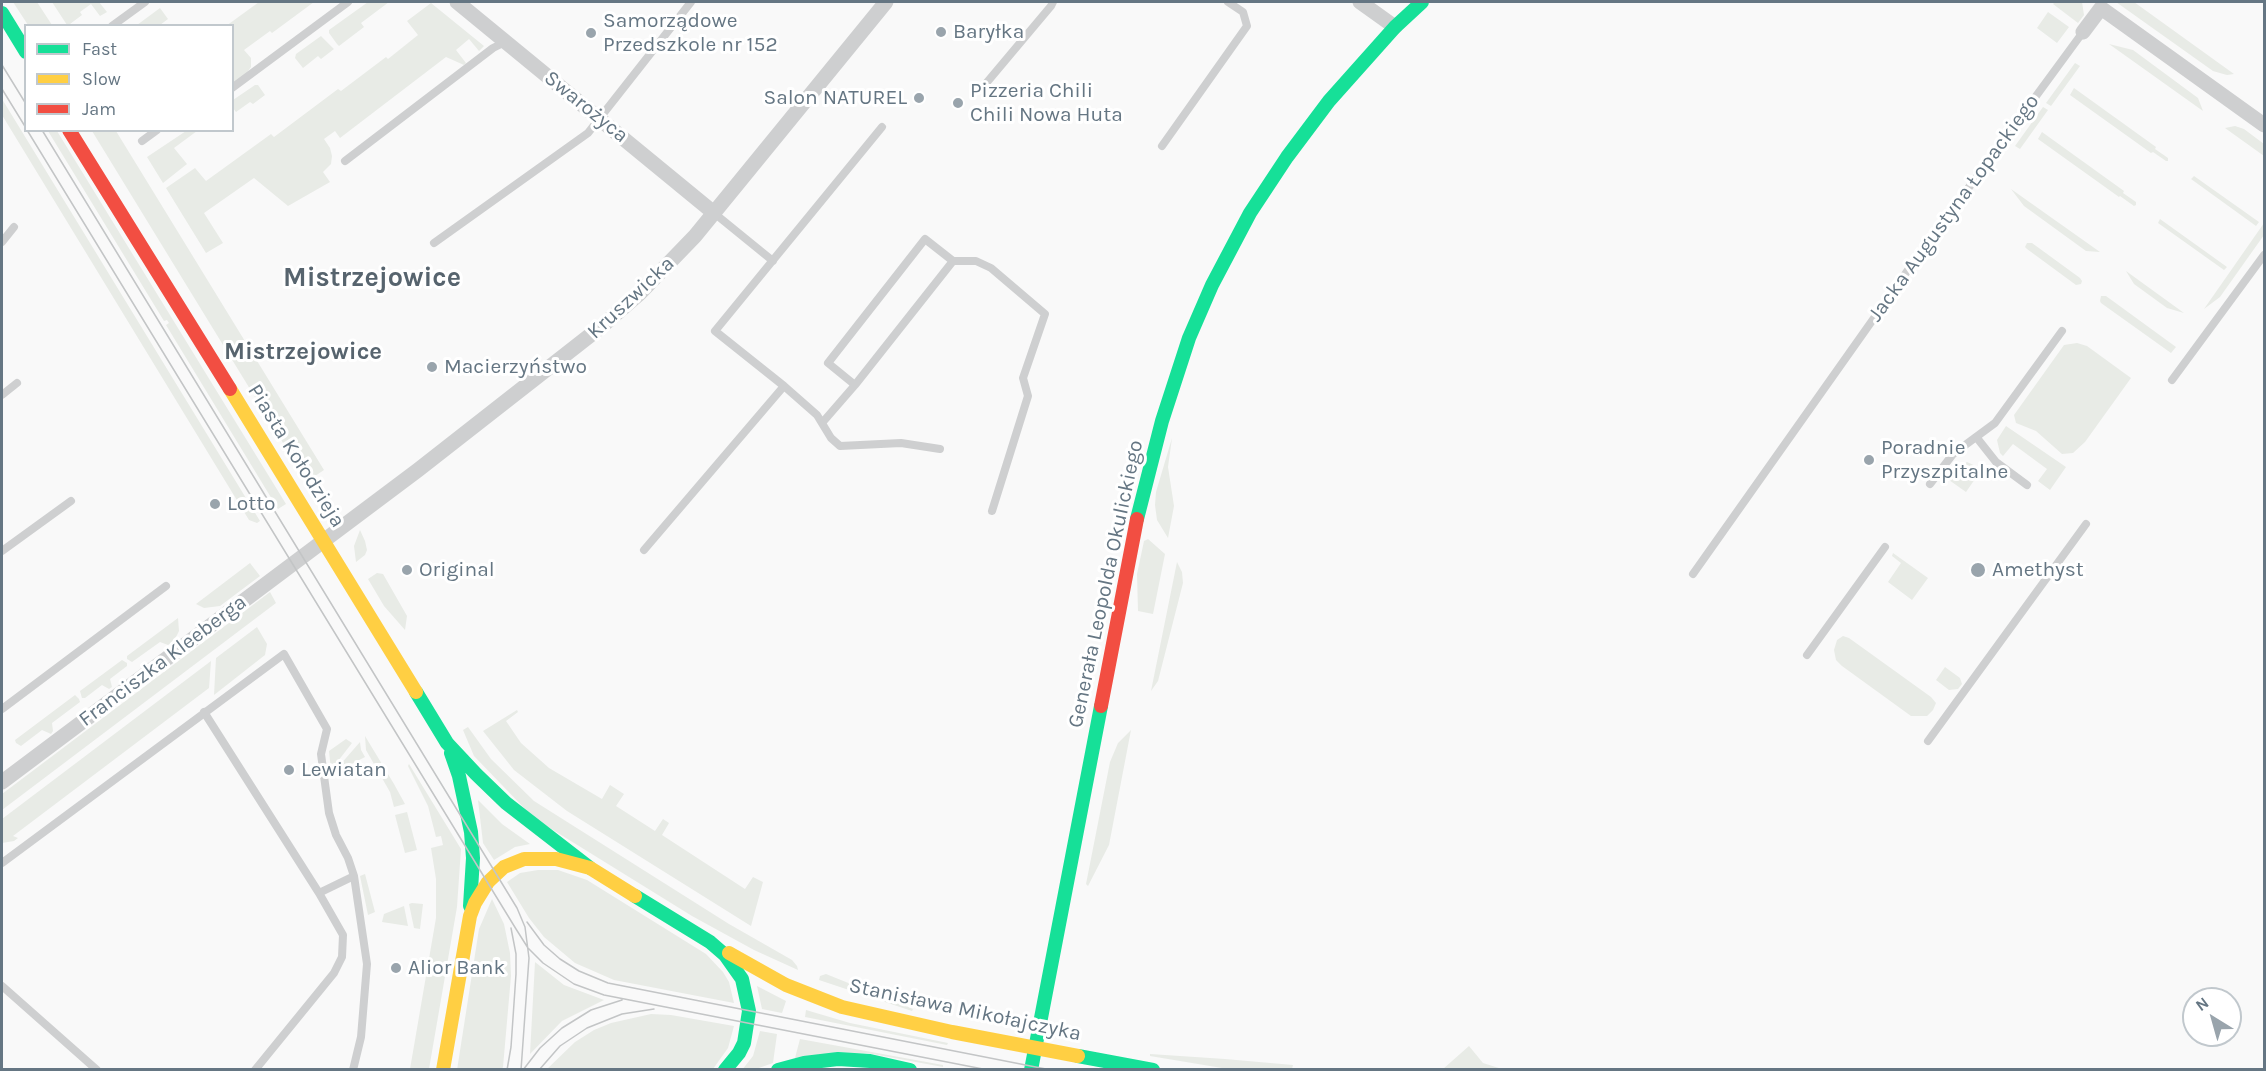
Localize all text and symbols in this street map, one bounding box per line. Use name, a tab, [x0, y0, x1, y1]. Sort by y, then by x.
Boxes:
place label: Samorządowe Przedszkole nr 152	[603, 8, 778, 58]
place label: Baryłka	[953, 19, 1024, 45]
legend	[24, 24, 234, 132]
marker: Baryłka	[934, 25, 948, 39]
marker: Samorządowe Przedszkole nr 152	[584, 26, 598, 40]
text: Fast	[82, 38, 117, 60]
street label: Swarożyca	[539, 66, 633, 148]
text: Slow	[82, 68, 121, 90]
place label: Pizzeria Chili Chili Nowa Huta	[970, 78, 1123, 128]
place label: Salon NATUREL	[763, 85, 907, 111]
street label: Jacka Augustyna Łopackiego	[1863, 89, 2045, 327]
marker: Salon NATUREL	[912, 91, 926, 105]
marker: Pizzeria Chili Chili Nowa Huta	[951, 96, 965, 110]
text: Jam	[82, 98, 116, 120]
street label: Kruszwicka	[582, 251, 680, 345]
district label: Mistrzejowice	[283, 262, 461, 294]
district label: Mistrzejowice	[224, 338, 382, 366]
place label: Macierzyństwo	[444, 354, 587, 380]
marker: Macierzyństwo	[425, 360, 439, 374]
street label: Piasta Kołodzieja	[242, 380, 350, 532]
place label: Poradnie Przyszpitalne	[1881, 435, 2008, 485]
street label: Generała Leopolda Okulickiego	[1063, 438, 1149, 730]
marker: Poradnie Przyszpitalne	[1862, 453, 1876, 467]
place label: Lotto	[227, 491, 276, 517]
marker: Lotto	[208, 497, 222, 511]
place label: Original	[419, 557, 495, 583]
place label: Amethyst	[1992, 557, 2084, 583]
marker: Amethyst	[1969, 561, 1987, 579]
marker: Original	[400, 563, 414, 577]
street label: Franciszka Kleeberga	[74, 590, 252, 732]
place label: Lewiatan	[301, 757, 387, 783]
marker: Lewiatan	[282, 763, 296, 777]
place label: Alior Bank	[408, 955, 505, 981]
marker: Alior Bank	[389, 961, 403, 975]
street label: Stanisława Mikołajczyka	[847, 973, 1083, 1047]
north arrow	[2182, 987, 2242, 1047]
text: N	[2192, 993, 2212, 1015]

